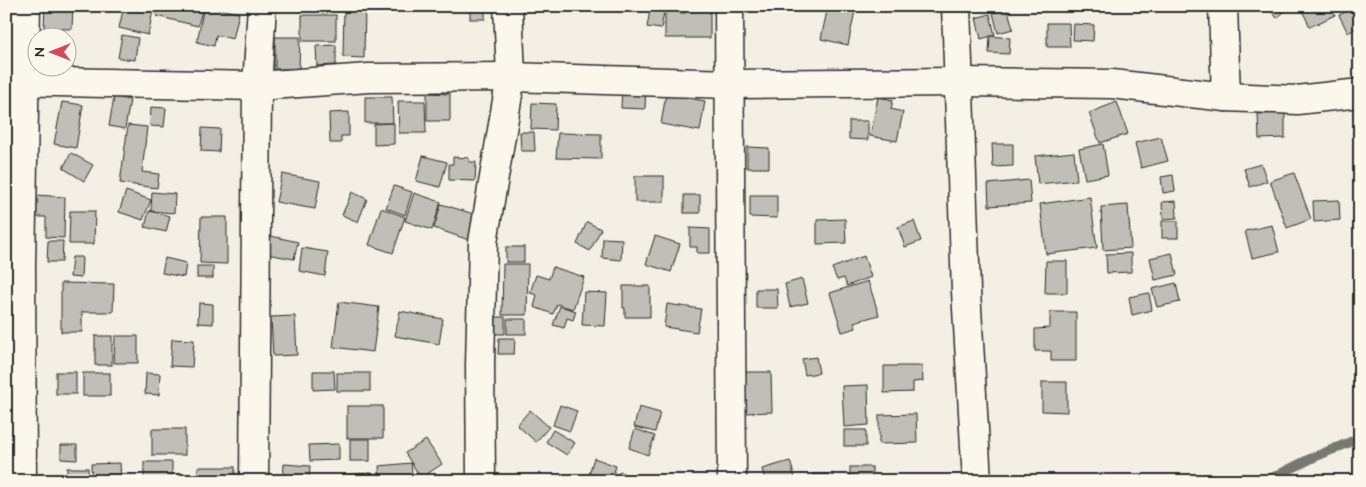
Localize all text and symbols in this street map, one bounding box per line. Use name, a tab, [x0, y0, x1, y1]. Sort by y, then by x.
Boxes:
north arrow	[28, 28, 78, 78]
text: N	[30, 47, 50, 56]

